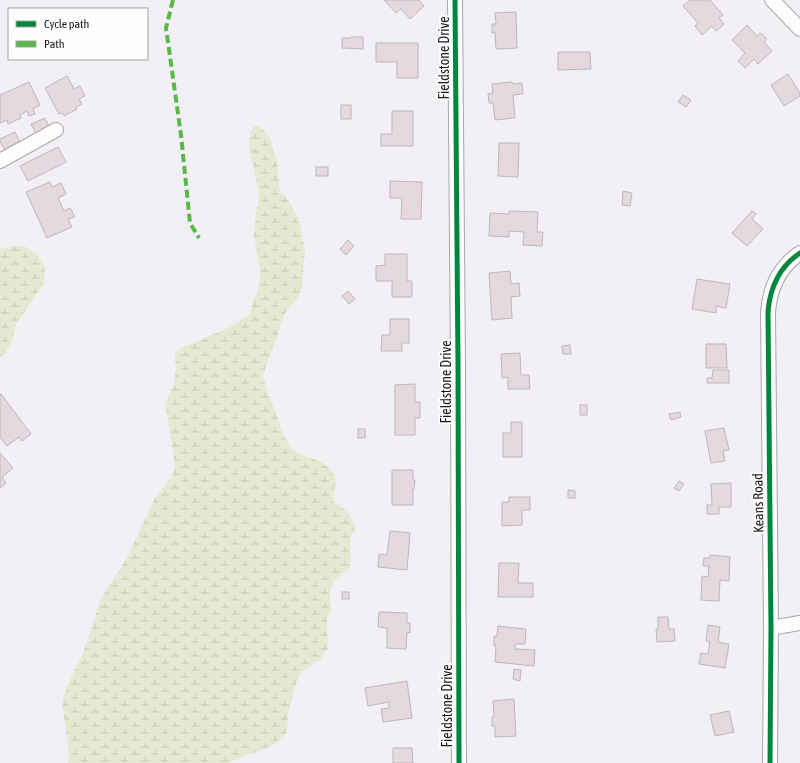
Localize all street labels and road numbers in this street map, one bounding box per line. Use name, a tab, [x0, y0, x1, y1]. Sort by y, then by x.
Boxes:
street label: Fieldstone Drive	[436, 16, 452, 100]
street label: Fieldstone Drive	[438, 340, 454, 424]
street label: Keans Road	[749, 473, 767, 533]
street label: Fieldstone Drive	[439, 664, 455, 748]

